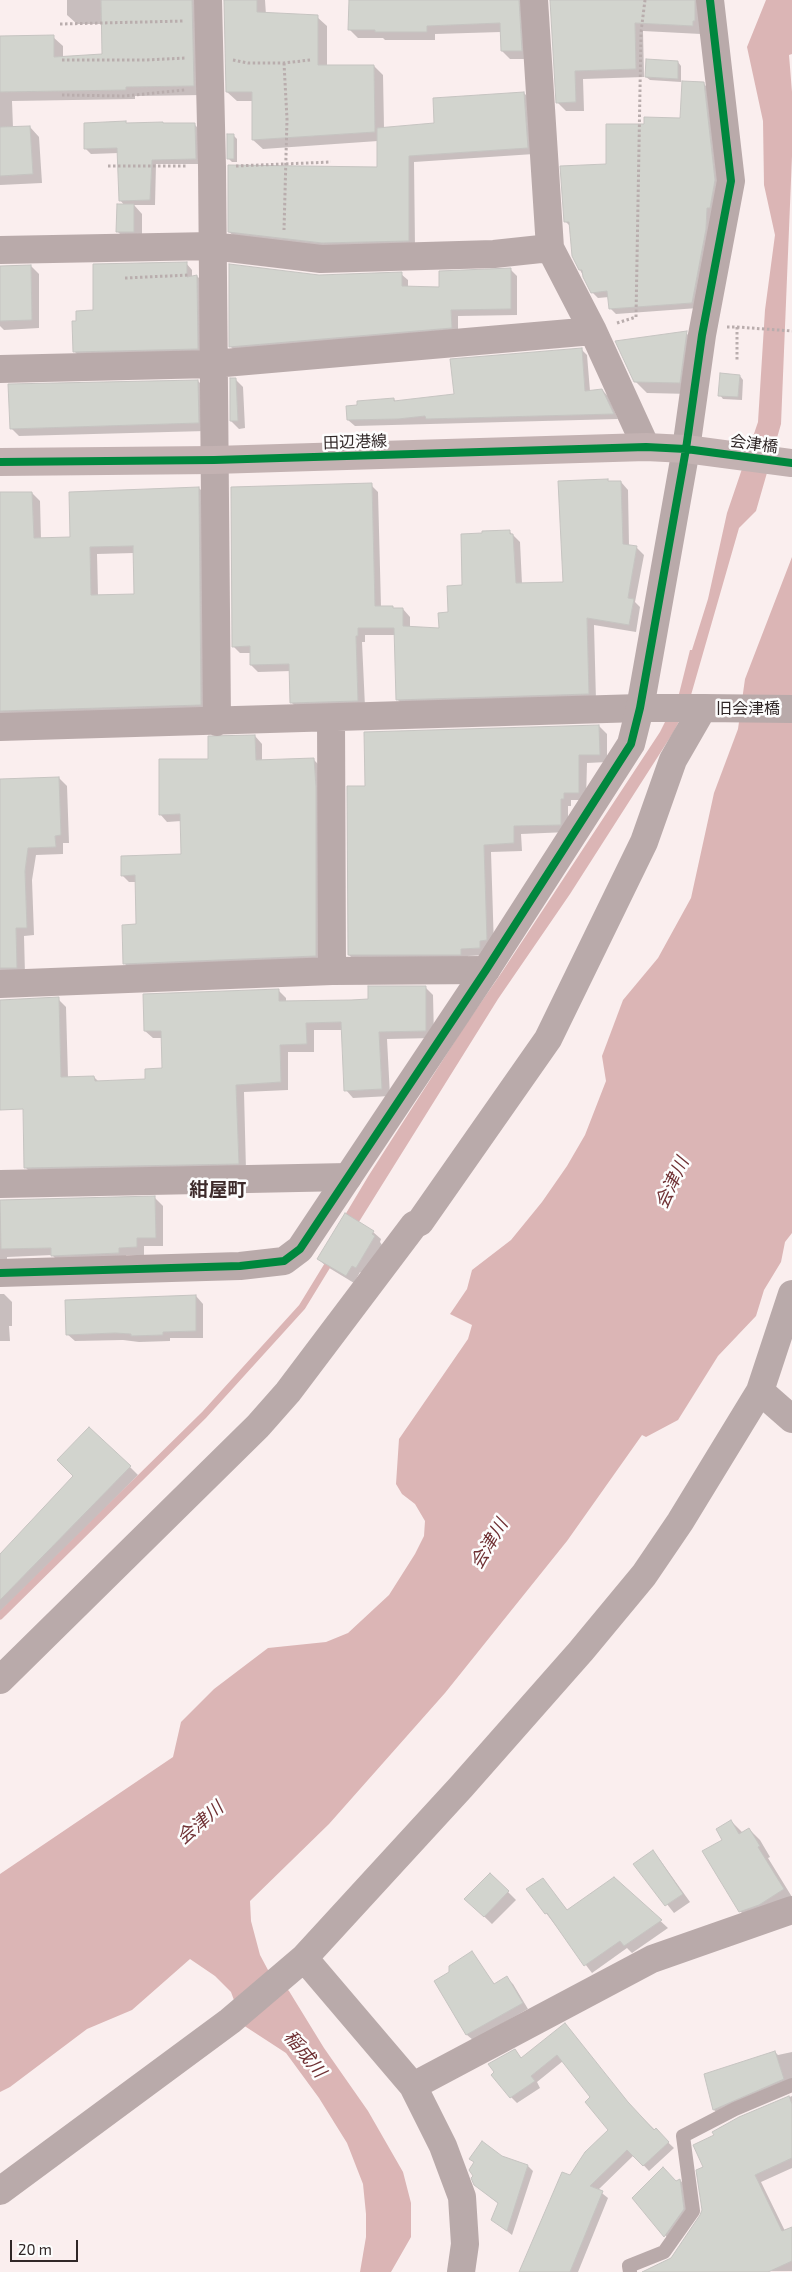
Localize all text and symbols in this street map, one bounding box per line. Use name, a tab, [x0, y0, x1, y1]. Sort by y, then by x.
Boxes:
street label: 田辺港線	[323, 431, 387, 453]
street label: 会津橋	[729, 431, 779, 457]
street label: 旧会津橋	[716, 699, 780, 719]
water label: 会津川	[651, 1154, 693, 1212]
district label: 紺屋町	[190, 1179, 246, 1201]
water label: 会津川	[466, 1515, 512, 1573]
water label: 会津川	[173, 1797, 227, 1849]
water label: 稲成川	[280, 2026, 330, 2082]
scale bar	[12, 2230, 80, 2262]
text: 20 m	[18, 2240, 52, 2258]

